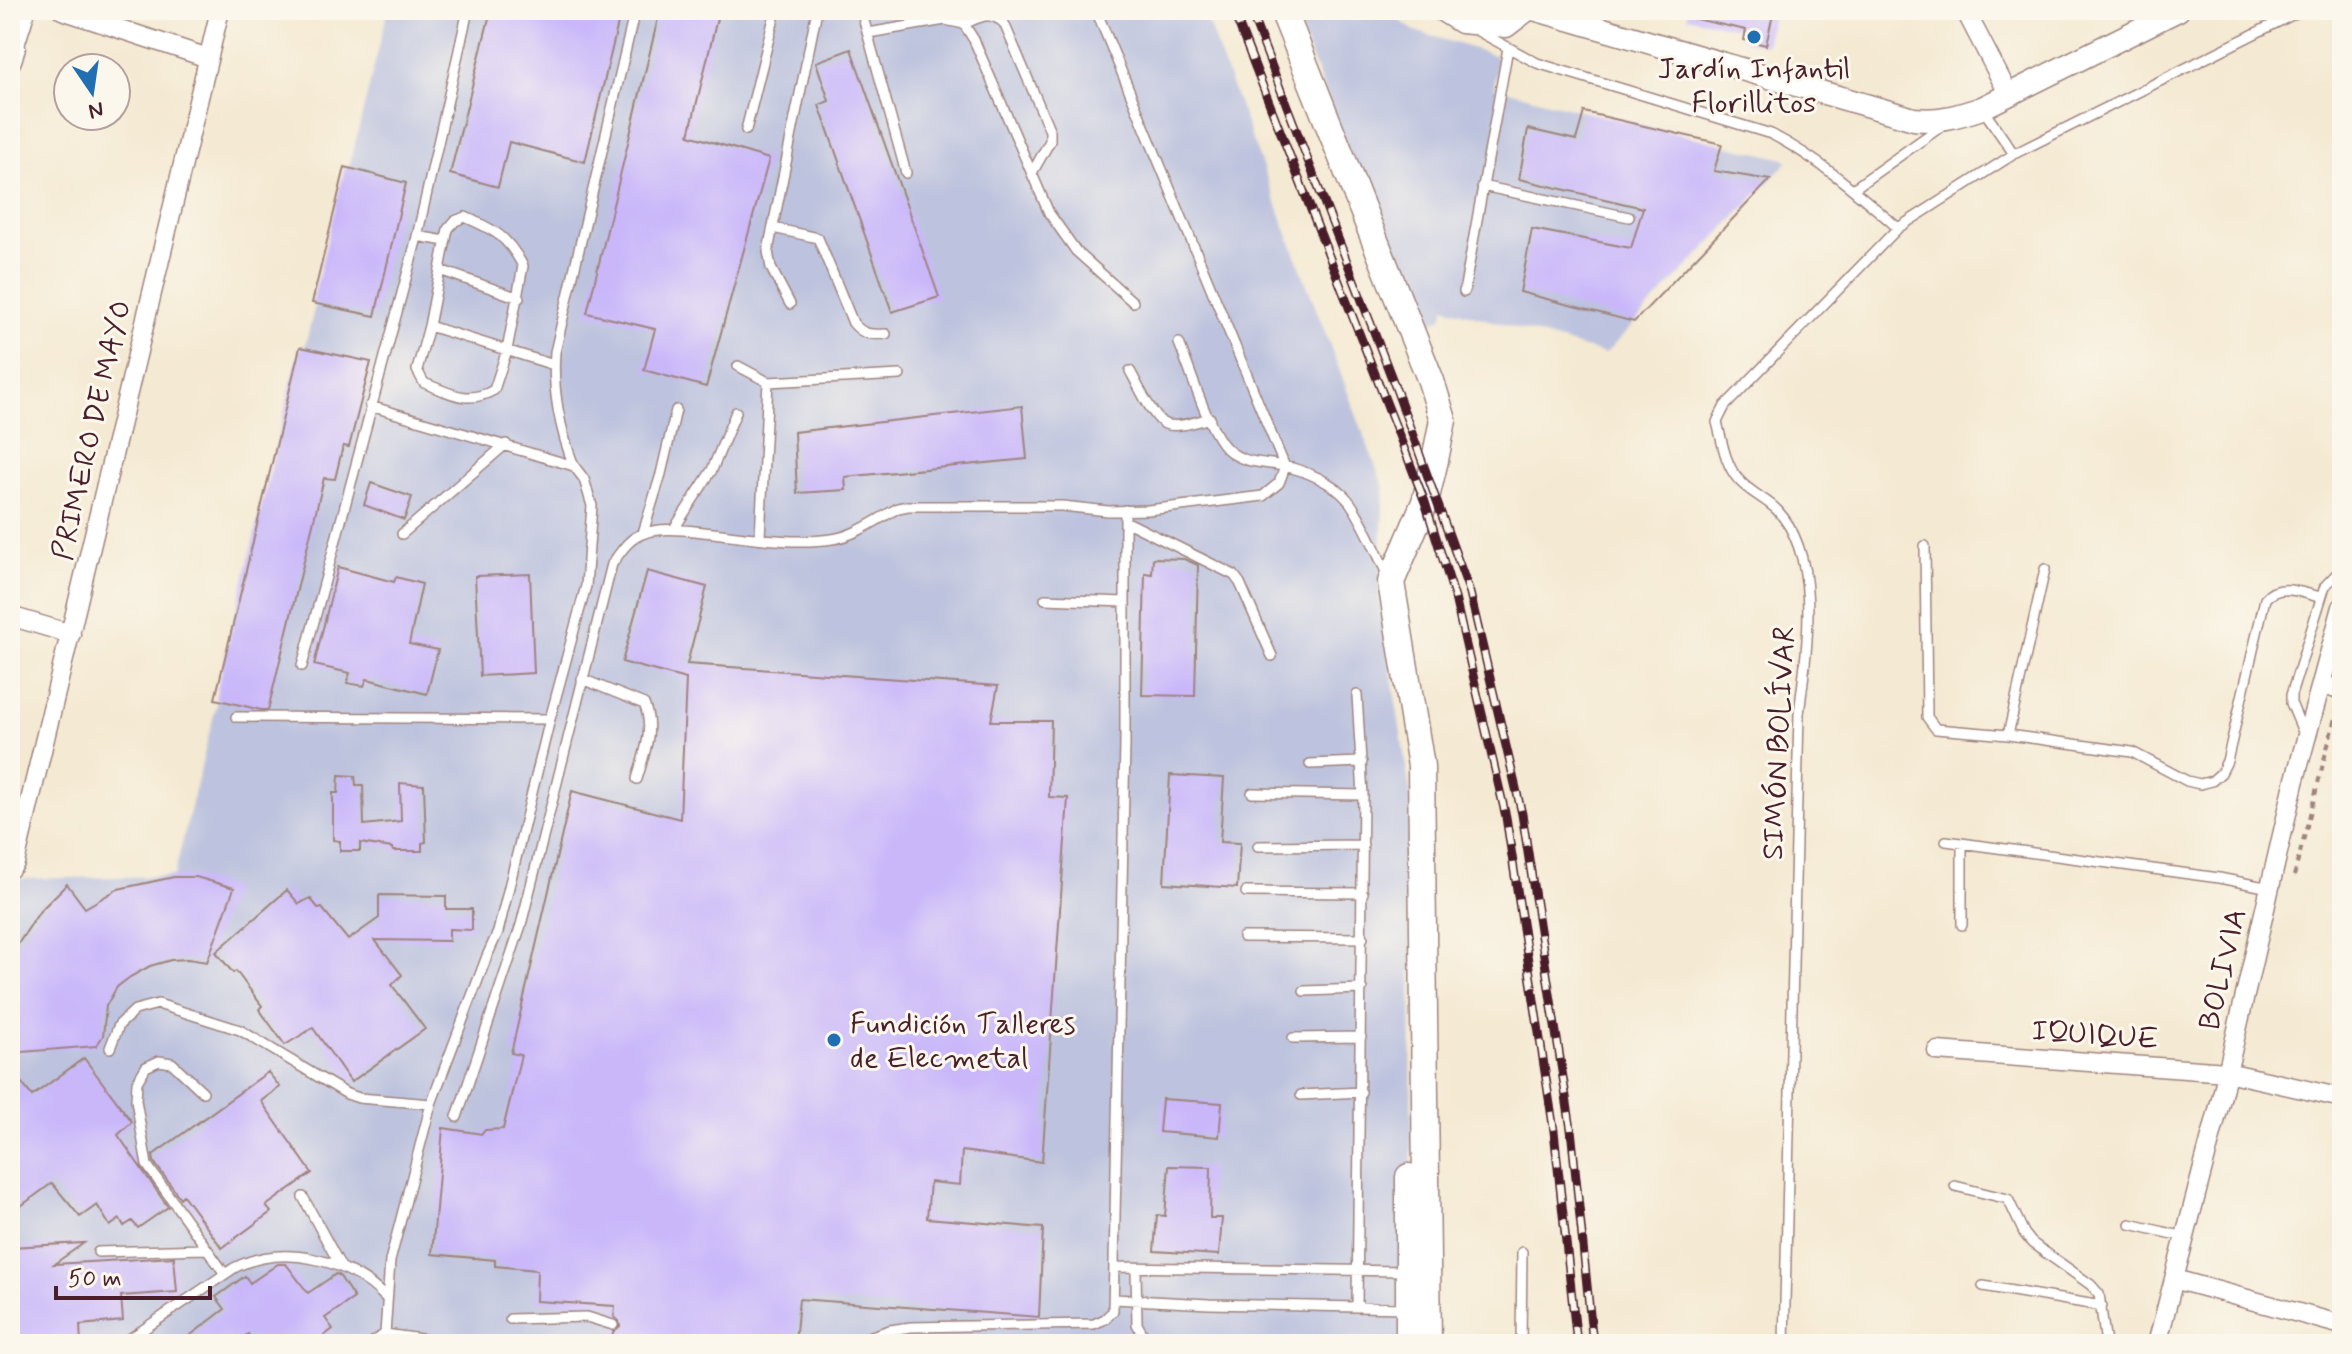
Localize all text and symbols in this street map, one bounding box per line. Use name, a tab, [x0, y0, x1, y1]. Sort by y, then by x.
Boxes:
marker: Jardín Infantil Florillitos	[1745, 28, 1763, 46]
place label: Jardín Infantil Florillitos	[1657, 50, 1851, 123]
north arrow	[52, 52, 132, 132]
text: N	[86, 94, 106, 125]
street label: PRIMERO DE MAYO	[44, 296, 141, 564]
street label: SIMÓN BOLÍVAR	[1754, 625, 1805, 861]
street label: BOLIVIA	[2191, 905, 2256, 1034]
place label: Fundición Talleres de Elecmetal	[850, 1005, 1075, 1078]
street label: IQUIQUE	[2030, 1012, 2160, 1059]
marker: Fundición Talleres de Elecmetal	[825, 1031, 843, 1049]
scale bar	[56, 1250, 210, 1300]
text: 50 m	[68, 1264, 122, 1295]

